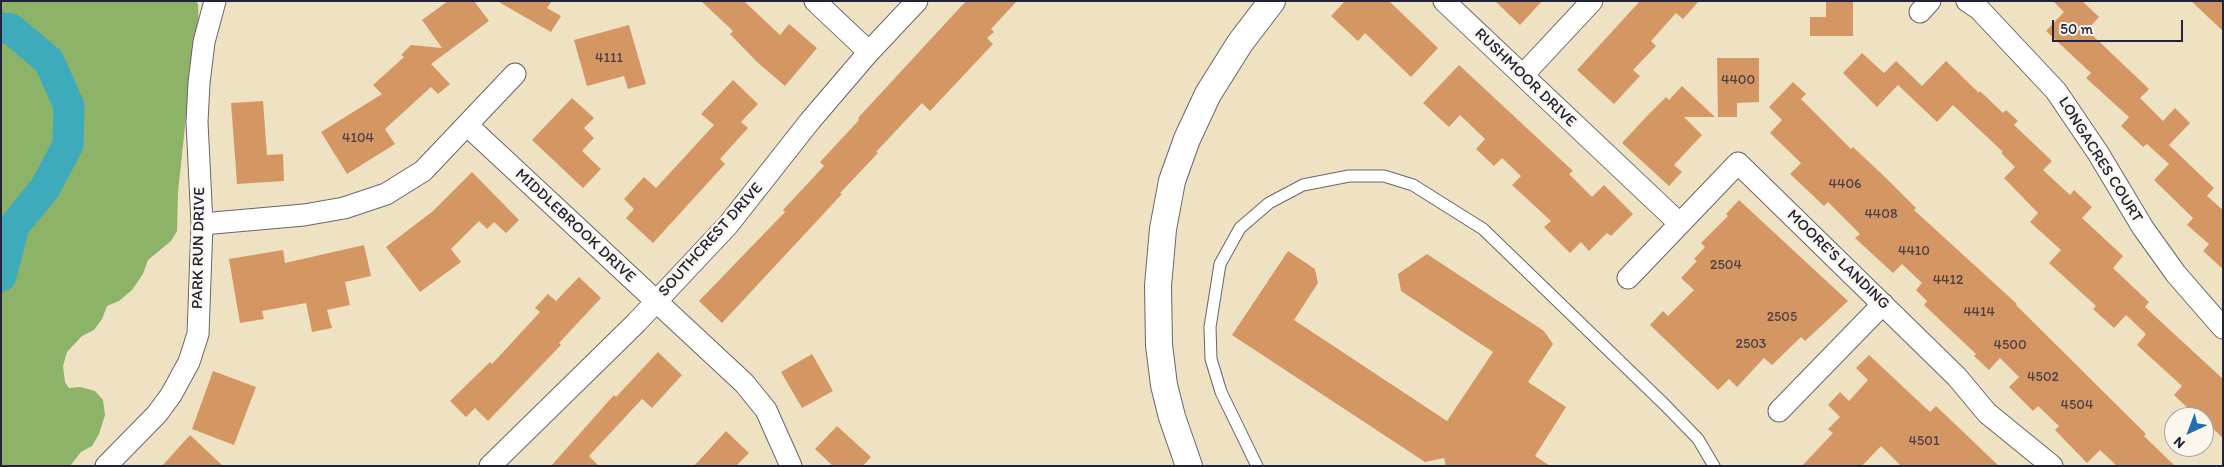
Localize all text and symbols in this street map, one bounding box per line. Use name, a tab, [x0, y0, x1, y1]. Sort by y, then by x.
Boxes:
scale bar	[2054, 10, 2185, 42]
text: 50 m	[2060, 20, 2093, 38]
street label: RUSHMOOR DRIVE	[1470, 24, 1580, 132]
house number: 4111	[595, 50, 623, 66]
house number: 4400	[1721, 72, 1755, 88]
street label: LONGACRES COURT	[2054, 94, 2146, 226]
house number: 4104	[342, 130, 374, 146]
street label: MIDDLEBROOK DRIVE	[511, 165, 639, 287]
house number: 4406	[1829, 176, 1861, 192]
street label: SOUTHCREST DRIVE	[655, 179, 767, 301]
street label: PARK RUN DRIVE	[188, 187, 210, 309]
street label: MOORE'S LANDING	[1782, 206, 1894, 314]
house number: 4408	[1864, 206, 1898, 222]
house number: 4410	[1898, 243, 1930, 259]
house number: 2504	[1710, 257, 1742, 273]
house number: 4412	[1933, 272, 1963, 288]
house number: 4414	[1963, 304, 1995, 320]
house number: 2505	[1767, 309, 1797, 325]
house number: 2503	[1736, 336, 1766, 352]
house number: 4500	[1993, 337, 2027, 353]
house number: 4502	[2027, 369, 2059, 385]
house number: 4504	[2061, 397, 2093, 413]
north arrow	[2164, 407, 2214, 457]
house number: 4501	[1909, 433, 1939, 449]
text: N	[2170, 433, 2188, 452]

